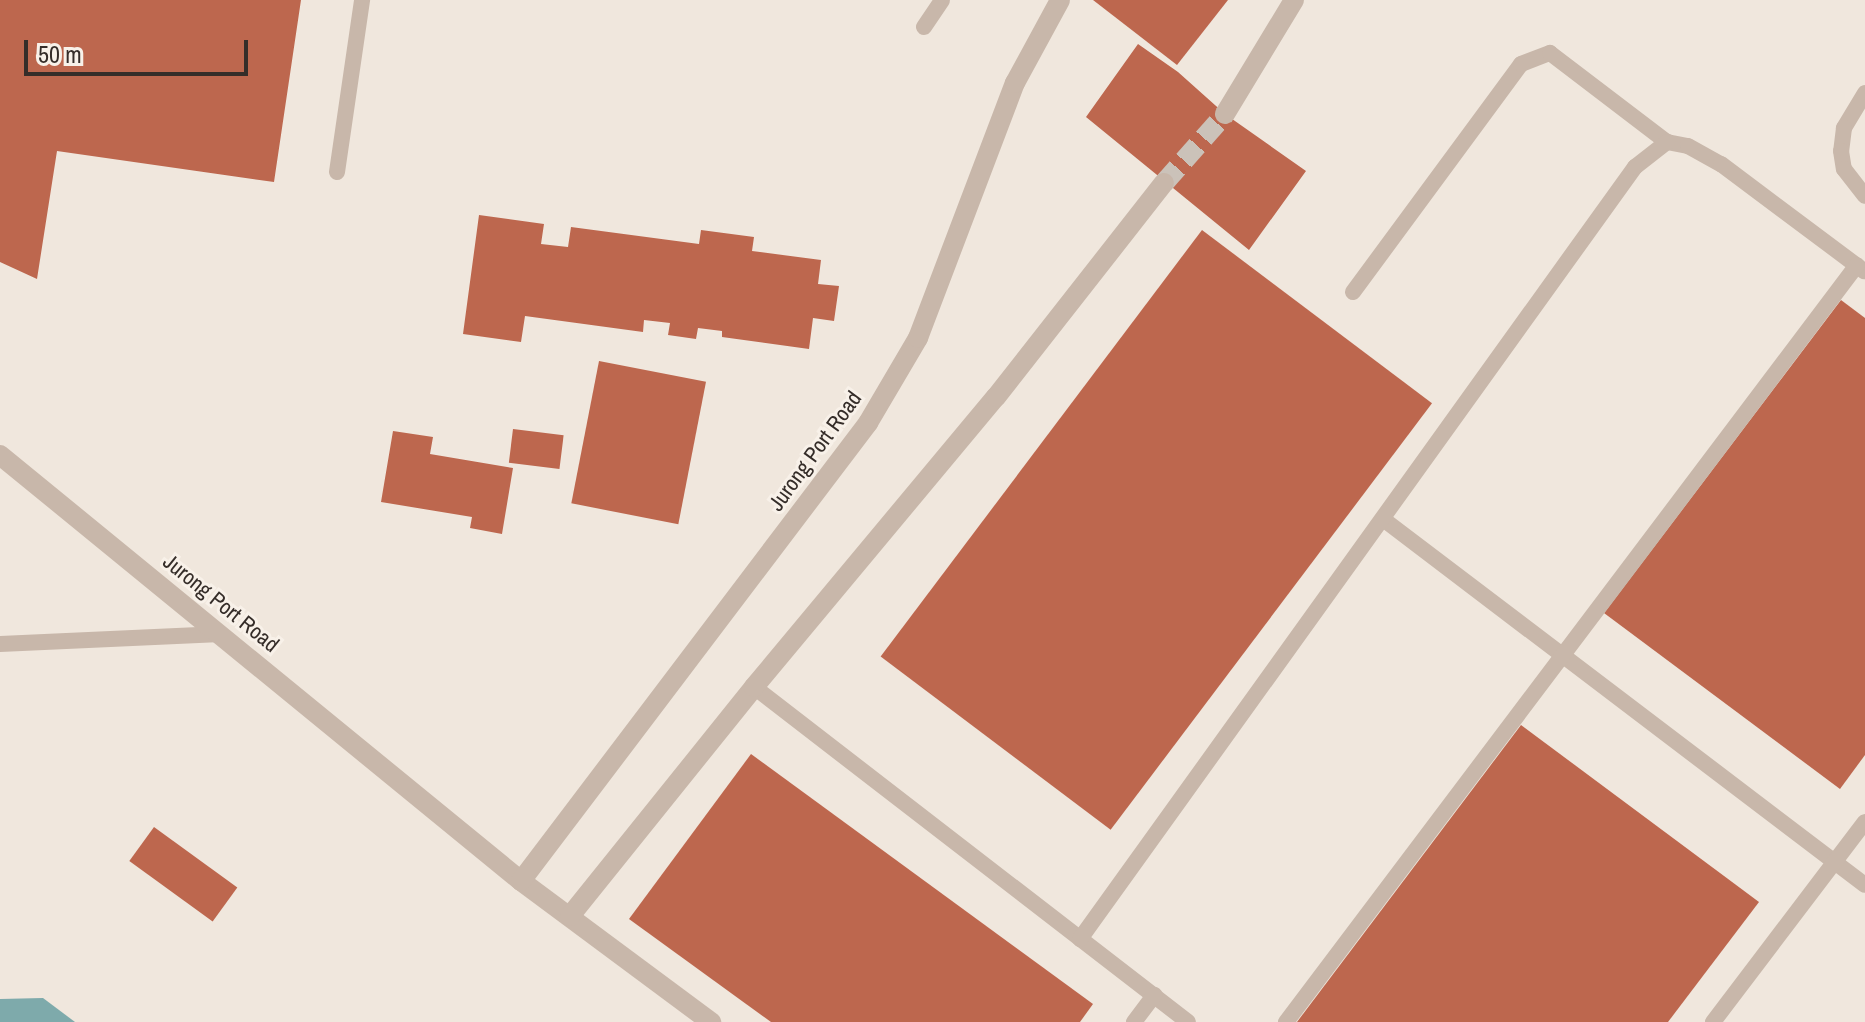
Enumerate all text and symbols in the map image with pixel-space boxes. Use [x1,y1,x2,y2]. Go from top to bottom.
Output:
scale bar [28,24,252,74]
text: 50 m [38,38,82,70]
street label: Jurong Port Road [763,386,867,516]
street label: Jurong Port Road [158,548,284,658]

